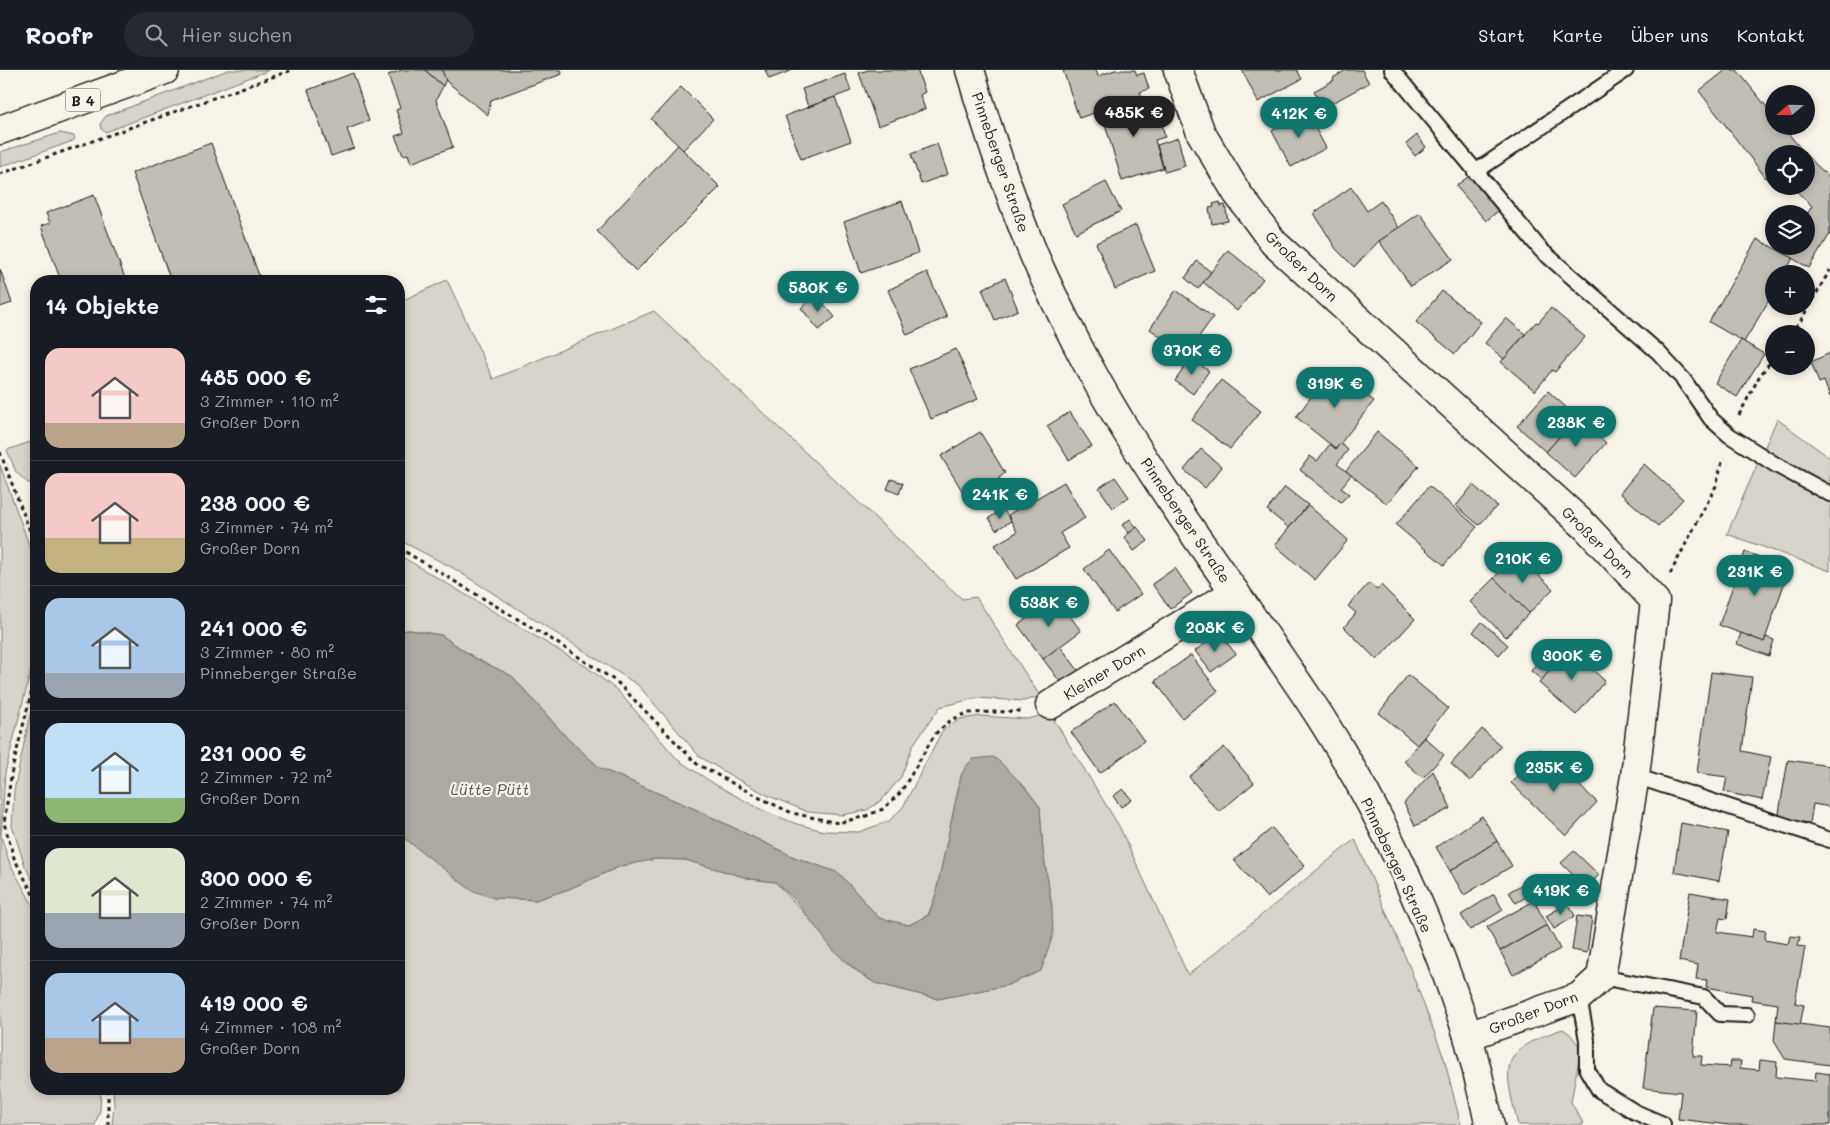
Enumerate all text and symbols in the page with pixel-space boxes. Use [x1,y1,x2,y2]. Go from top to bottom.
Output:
search box [124,12,474,57]
text: Roofr [25,19,94,50]
icon: search [142,21,170,49]
text: Hier suchen [182,22,292,47]
text: Start [1478,23,1525,47]
text: Karte [1553,23,1603,47]
text: Über uns [1631,23,1709,47]
text: Kontakt [1737,23,1805,47]
north arrow [1765,85,1815,135]
map controls [1765,85,1815,375]
road number: B 4 [66,88,100,112]
street label: Pinneberger Straße [968,89,1034,235]
pin: 485K € [1093,96,1175,138]
pin: 412K € [1258,97,1340,139]
text: 485K € [1105,101,1163,122]
text: 412K € [1271,102,1327,123]
button: locate [1765,145,1815,195]
button: layers [1765,205,1815,255]
street label: Großer Dorn [1261,226,1343,306]
button: + [1765,265,1815,315]
pin: 580K € [777,270,859,313]
text: 580K € [789,276,847,297]
icon: filters [362,291,390,319]
text: 14 Objekte [45,292,159,319]
button: − [1765,325,1815,375]
pin: 370K € [1151,334,1233,376]
text: 370K € [1163,339,1221,360]
text: 485 000 € [200,363,311,390]
pin: 319K € [1294,366,1376,409]
icon: home [85,368,145,428]
text: 319K € [1307,372,1363,393]
text: 3 Zimmer · 110 m² [200,390,339,411]
pin: 238K € [1535,406,1617,448]
text: Großer Dorn [200,411,300,432]
text: 238K € [1547,411,1605,432]
street label: Pinneberger Straße [1137,453,1235,587]
pin: 241K € [959,478,1041,520]
text: 241K € [972,483,1028,504]
text: 238 000 € [200,489,310,516]
icon: home [85,493,145,553]
street label: Großer Dorn [1558,502,1638,582]
text: 3 Zimmer · 74 m² [200,516,333,537]
text: Großer Dorn [200,537,300,558]
pin: 210K € [1482,542,1564,584]
text: 210K € [1495,547,1551,568]
pin: 231K € [1714,554,1796,597]
text: 231K € [1728,560,1782,581]
pin: 538K € [1008,586,1090,628]
text: 538K € [1020,591,1078,612]
pin: 208K € [1174,610,1256,653]
text: 241 000 € [200,614,307,641]
text: 208K € [1186,616,1244,637]
icon: home [85,618,145,678]
pin: 300K € [1531,638,1613,681]
street label: Kleiner Dorn [1060,640,1148,704]
text: 3 Zimmer · 80 m² [200,641,334,662]
text: 300K € [1542,644,1602,665]
text: Pinneberger Straße [200,662,357,683]
text: 231 000 € [200,739,306,766]
icon: home [85,743,145,803]
pin: 235K € [1513,750,1595,793]
text: 235K € [1525,756,1583,777]
text: 2 Zimmer · 72 m² [200,766,332,787]
water label: Lütte Pütt [451,778,529,799]
text: Großer Dorn [200,787,300,808]
street label: Pinneberger Straße [1357,794,1437,936]
text: 300 000 € [200,864,312,891]
icon: home [85,868,145,928]
pin: 419K € [1520,874,1602,916]
text: 419K € [1533,879,1589,900]
text: 2 Zimmer · 74 m² [200,891,333,912]
text: Großer Dorn [200,912,300,933]
street label: Großer Dorn [1486,986,1580,1038]
text: 419 000 € [200,989,308,1016]
icon: home [85,993,145,1053]
text: 4 Zimmer · 108 m² [200,1016,341,1037]
text: Großer Dorn [200,1037,300,1058]

